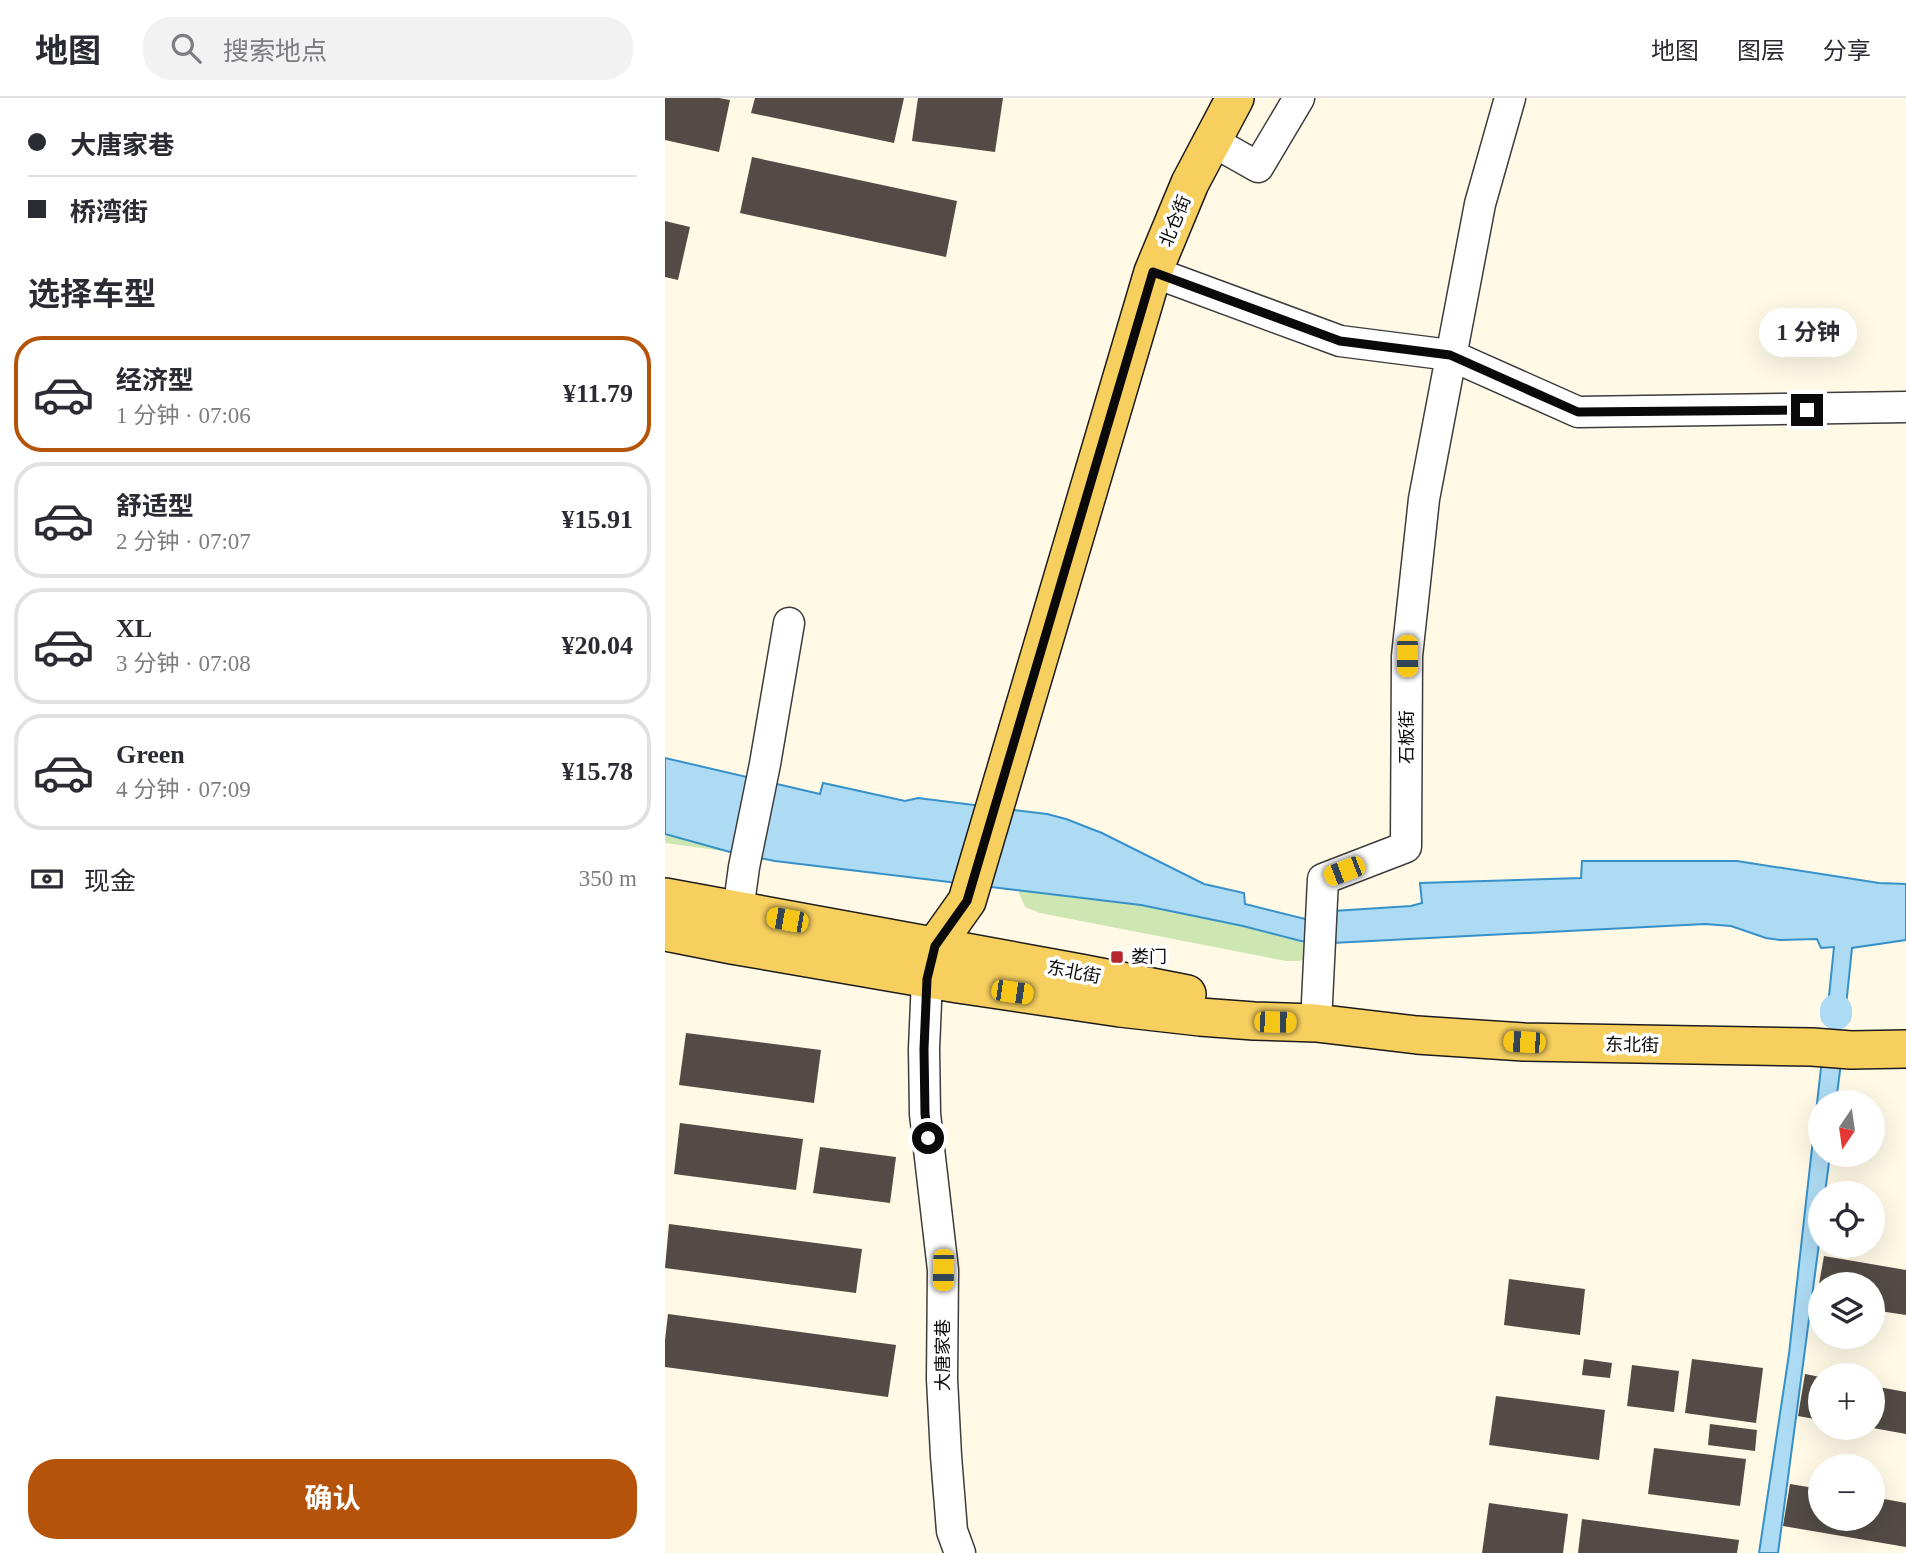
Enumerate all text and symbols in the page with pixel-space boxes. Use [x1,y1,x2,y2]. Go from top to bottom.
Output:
search box [143,17,633,80]
icon: search [167,29,205,67]
text: 地图 [35,33,101,69]
text: 搜索地点 [223,37,327,66]
text: 地图 [1651,38,1699,64]
text: 图层 [1737,38,1785,64]
text: 分享 [1823,38,1871,64]
text: 大唐家巷 [70,131,174,160]
street label: 北仓街 [1156,192,1194,250]
text: 桥湾街 [70,198,148,227]
text: 选择车型 [28,276,156,312]
callout: 1 分钟 [1758,308,1856,358]
text: 1 分钟 [1776,320,1840,345]
icon: car [32,363,95,426]
text: 经济型 [116,366,194,395]
text: ¥11.79 [563,379,633,408]
route end [1791,394,1823,426]
text: 1 分钟 · 07:06 [116,403,251,428]
icon: car [32,489,95,552]
text: 舒适型 [116,492,194,521]
text: ¥15.91 [562,505,633,534]
text: 2 分钟 · 07:07 [116,529,251,554]
text: XL [116,614,152,643]
icon: car [32,615,95,678]
text: ¥20.04 [562,631,633,660]
car [1397,635,1418,677]
text: 3 分钟 · 07:08 [116,651,251,676]
street label: 石板街 [1397,710,1417,764]
text: Green [116,740,185,769]
icon: car [32,741,95,804]
text: ¥15.78 [562,757,633,786]
text: 4 分钟 · 07:09 [116,777,251,802]
car [1321,854,1368,888]
icon: cash [28,860,66,898]
text: 350 m [579,866,637,891]
text: 现金 [84,867,136,896]
car [765,906,810,934]
place label: 娄门 [1131,947,1167,967]
marker: 娄门 [1109,949,1125,965]
street label: 东北街 [1046,957,1102,987]
car [990,979,1035,1005]
car [1254,1011,1297,1033]
car [1503,1030,1546,1054]
street label: 东北街 [1605,1035,1659,1055]
north arrow [1808,1090,1885,1167]
map controls [1808,1090,1885,1531]
route start [912,1122,944,1154]
button: locate [1808,1181,1885,1258]
car [933,1249,954,1291]
button: layers [1808,1272,1885,1349]
street label: 大唐家巷 [933,1319,953,1391]
button: + [1808,1363,1885,1440]
button: − [1808,1454,1885,1531]
button: 确认 [28,1459,637,1539]

